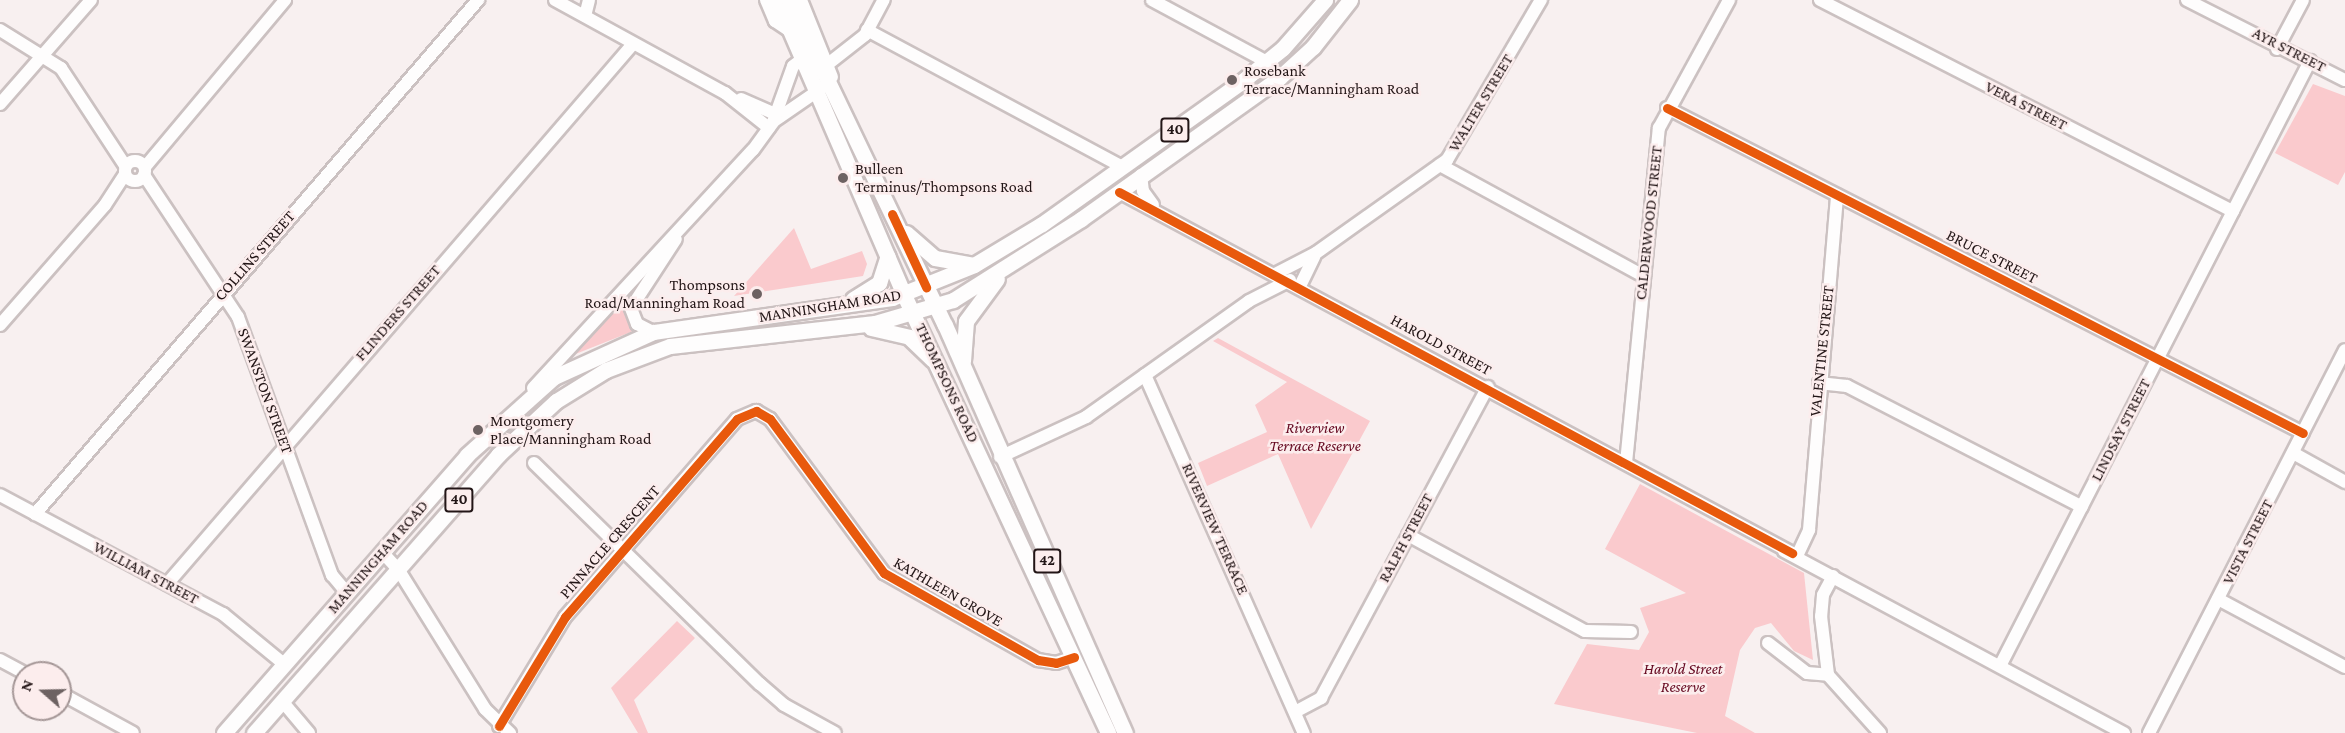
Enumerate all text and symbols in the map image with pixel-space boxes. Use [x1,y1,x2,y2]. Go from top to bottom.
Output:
street label: AYR STREET [2249,23,2329,77]
street label: WALTER STREET [1444,51,1518,155]
place label: Rosebank Terrace/Manningham Road [1244,61,1419,99]
marker: Rosebank Terrace/Manningham Road [1225,73,1239,87]
street label: VERA STREET [1982,77,2070,135]
road number: 40 [1160,118,1190,142]
street label: CALDERWOOD STREET [1631,145,1667,301]
place label: Bulleen Terminus/Thompsons Road [855,159,1033,197]
marker: Bulleen Terminus/Thompsons Road [836,171,850,185]
street label: COLLINS STREET [211,207,299,305]
street label: BRUCE STREET [1943,226,2041,288]
street label: FLINDERS STREET [351,261,445,365]
place label: Thompsons Road/Manningham Road [584,275,745,313]
street label: MANNINGHAM ROAD [757,285,903,327]
street label: VALENTINE STREET [1806,285,1838,417]
marker: Thompsons Road/Manningham Road [750,287,764,301]
street label: HAROLD STREET [1387,310,1495,380]
street label: THOMPSONS ROAD [911,320,983,446]
street label: SWANSTON STREET [233,326,297,456]
street label: LINDSAY STREET [2087,376,2155,484]
place label: Montgomery Place/Manningham Road [490,411,651,449]
park label: Riverview Terrace Reserve [1269,418,1361,456]
marker: Montgomery Place/Manningham Road [471,423,485,437]
street label: RIVERVIEW TERRACE [1177,460,1253,598]
street label: PINNACLE CRESCENT [556,481,664,603]
road number: 40 [444,488,474,512]
street label: RALPH STREET [1375,490,1437,586]
street label: MANNINGHAM ROAD [324,496,432,618]
street label: VISTA STREET [2218,496,2278,588]
street label: WILLIAM STREET [90,537,202,609]
road number: 42 [1032,549,1062,573]
street label: KATHLEEN GROVE [890,553,1006,631]
park label: Harold Street Reserve [1644,659,1722,697]
north arrow [12,661,72,721]
text: N [17,677,36,693]

